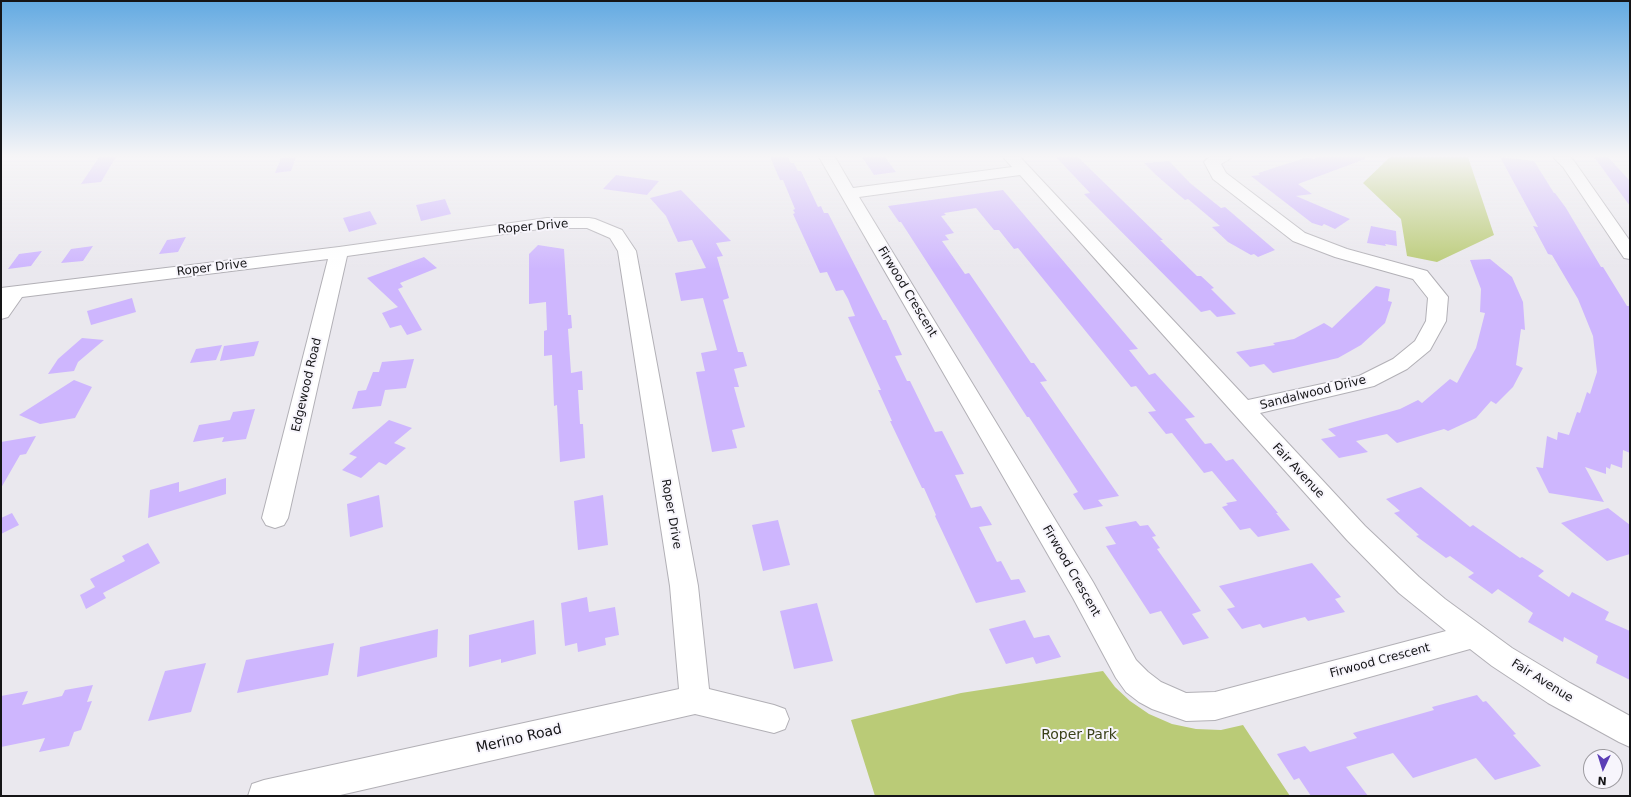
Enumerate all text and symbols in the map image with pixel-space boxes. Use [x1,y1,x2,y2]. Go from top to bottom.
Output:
street label: Roper Drive [497,217,569,237]
street label: Firwood Crescent [874,244,940,340]
street label: Roper Drive [176,257,248,279]
street label: Edgewood Road [289,336,325,434]
street label: Sandalwood Drive [1258,373,1368,413]
street label: Fair Avenue [1269,441,1327,501]
street label: Roper Drive [658,478,684,550]
street label: Firwood Crescent [1039,523,1103,619]
street label: Firwood Crescent [1328,641,1432,681]
street label: Fair Avenue [1509,656,1575,706]
street label: Merino Road [475,721,563,757]
park label: Roper Park [1041,727,1117,743]
north arrow [1583,749,1623,789]
text: N [1597,774,1607,787]

